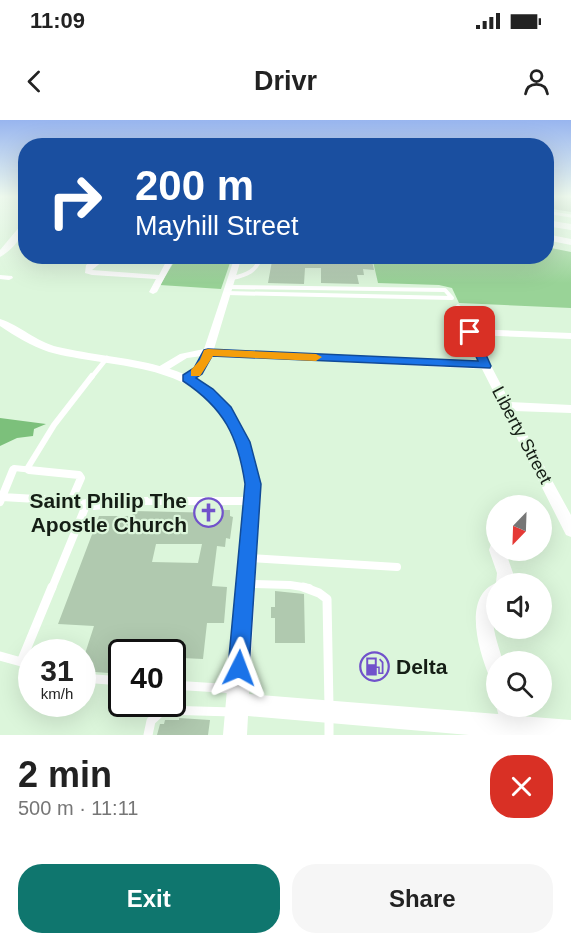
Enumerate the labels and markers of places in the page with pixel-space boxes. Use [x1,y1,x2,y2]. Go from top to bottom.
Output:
pin [444,306,495,357]
place label: Saint Philip The Apostle Church [29,489,187,536]
church icon: Saint Philip The Apostle Church [192,497,224,529]
fuel station icon: Delta [359,651,391,683]
place label: Delta [396,655,448,678]

